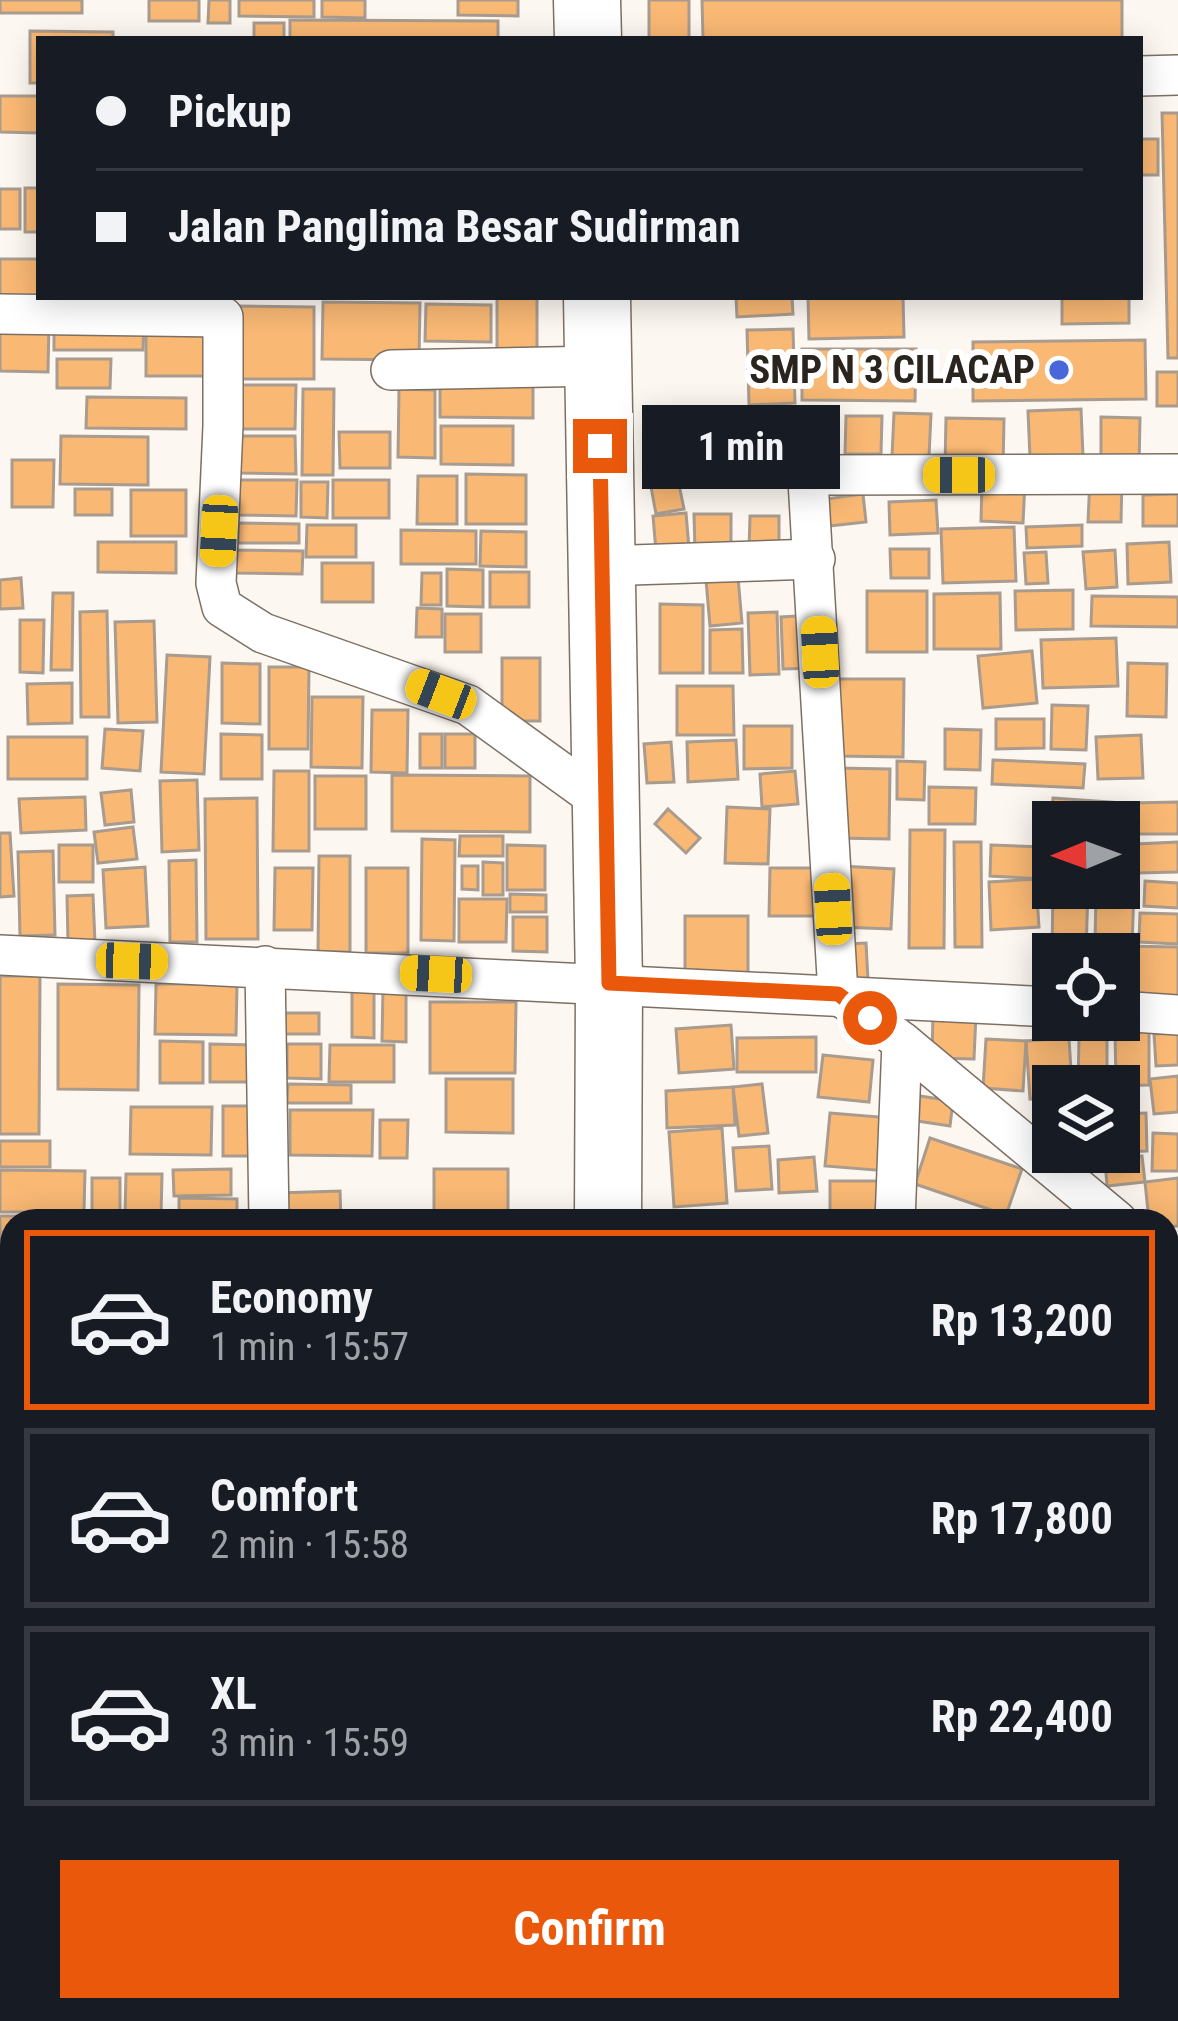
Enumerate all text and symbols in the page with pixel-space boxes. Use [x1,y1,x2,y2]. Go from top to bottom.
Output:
text: Pickup [168,85,292,138]
text: Jalan Panglima Besar Sudirman [168,200,741,253]
place label: SMP N 3 CILACAP [749,347,1035,393]
marker: SMP N 3 CILACAP [1046,357,1072,383]
callout: 1 min [642,404,840,488]
route end [573,419,627,473]
text: 1 min [698,424,784,470]
car [923,457,995,493]
car [199,494,239,568]
car [800,615,840,689]
car [401,664,481,724]
north arrow [1032,801,1140,909]
map controls [1032,801,1140,1173]
car [813,872,853,946]
button: locate [1032,933,1140,1041]
car [95,942,169,980]
car [399,954,473,994]
route start [843,991,897,1045]
button: layers [1032,1065,1140,1173]
icon: car [66,1266,174,1374]
text: Economy [210,1271,373,1324]
text: Rp 13,200 [931,1294,1113,1347]
text: 1 min · 15:57 [210,1324,409,1370]
icon: car [66,1464,174,1572]
text: Comfort [210,1469,358,1522]
text: Rp 17,800 [931,1492,1113,1545]
text: 2 min · 15:58 [210,1522,409,1568]
icon: car [66,1662,174,1770]
text: XL [210,1667,257,1720]
text: Rp 22,400 [931,1690,1113,1743]
text: 3 min · 15:59 [210,1720,409,1766]
button: Confirm [60,1860,1119,1998]

